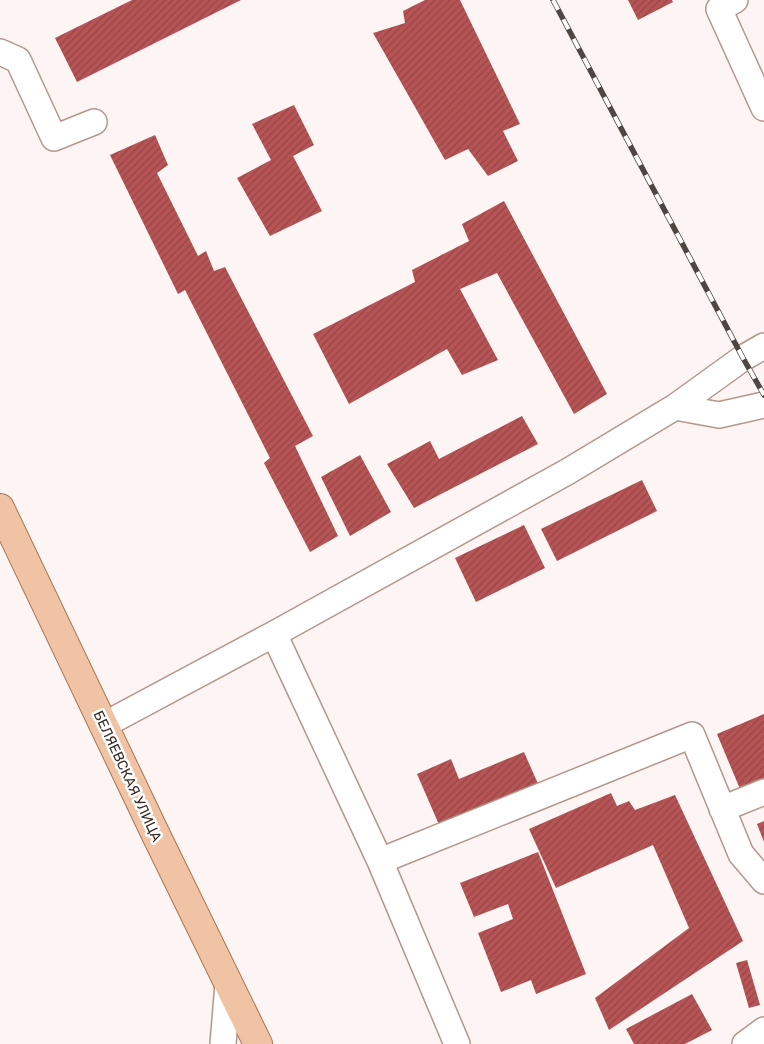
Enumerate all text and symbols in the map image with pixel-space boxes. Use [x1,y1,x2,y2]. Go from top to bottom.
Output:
street label: БЕЛЯЕВСКАЯ УЛИЦА [90,708,166,845]

